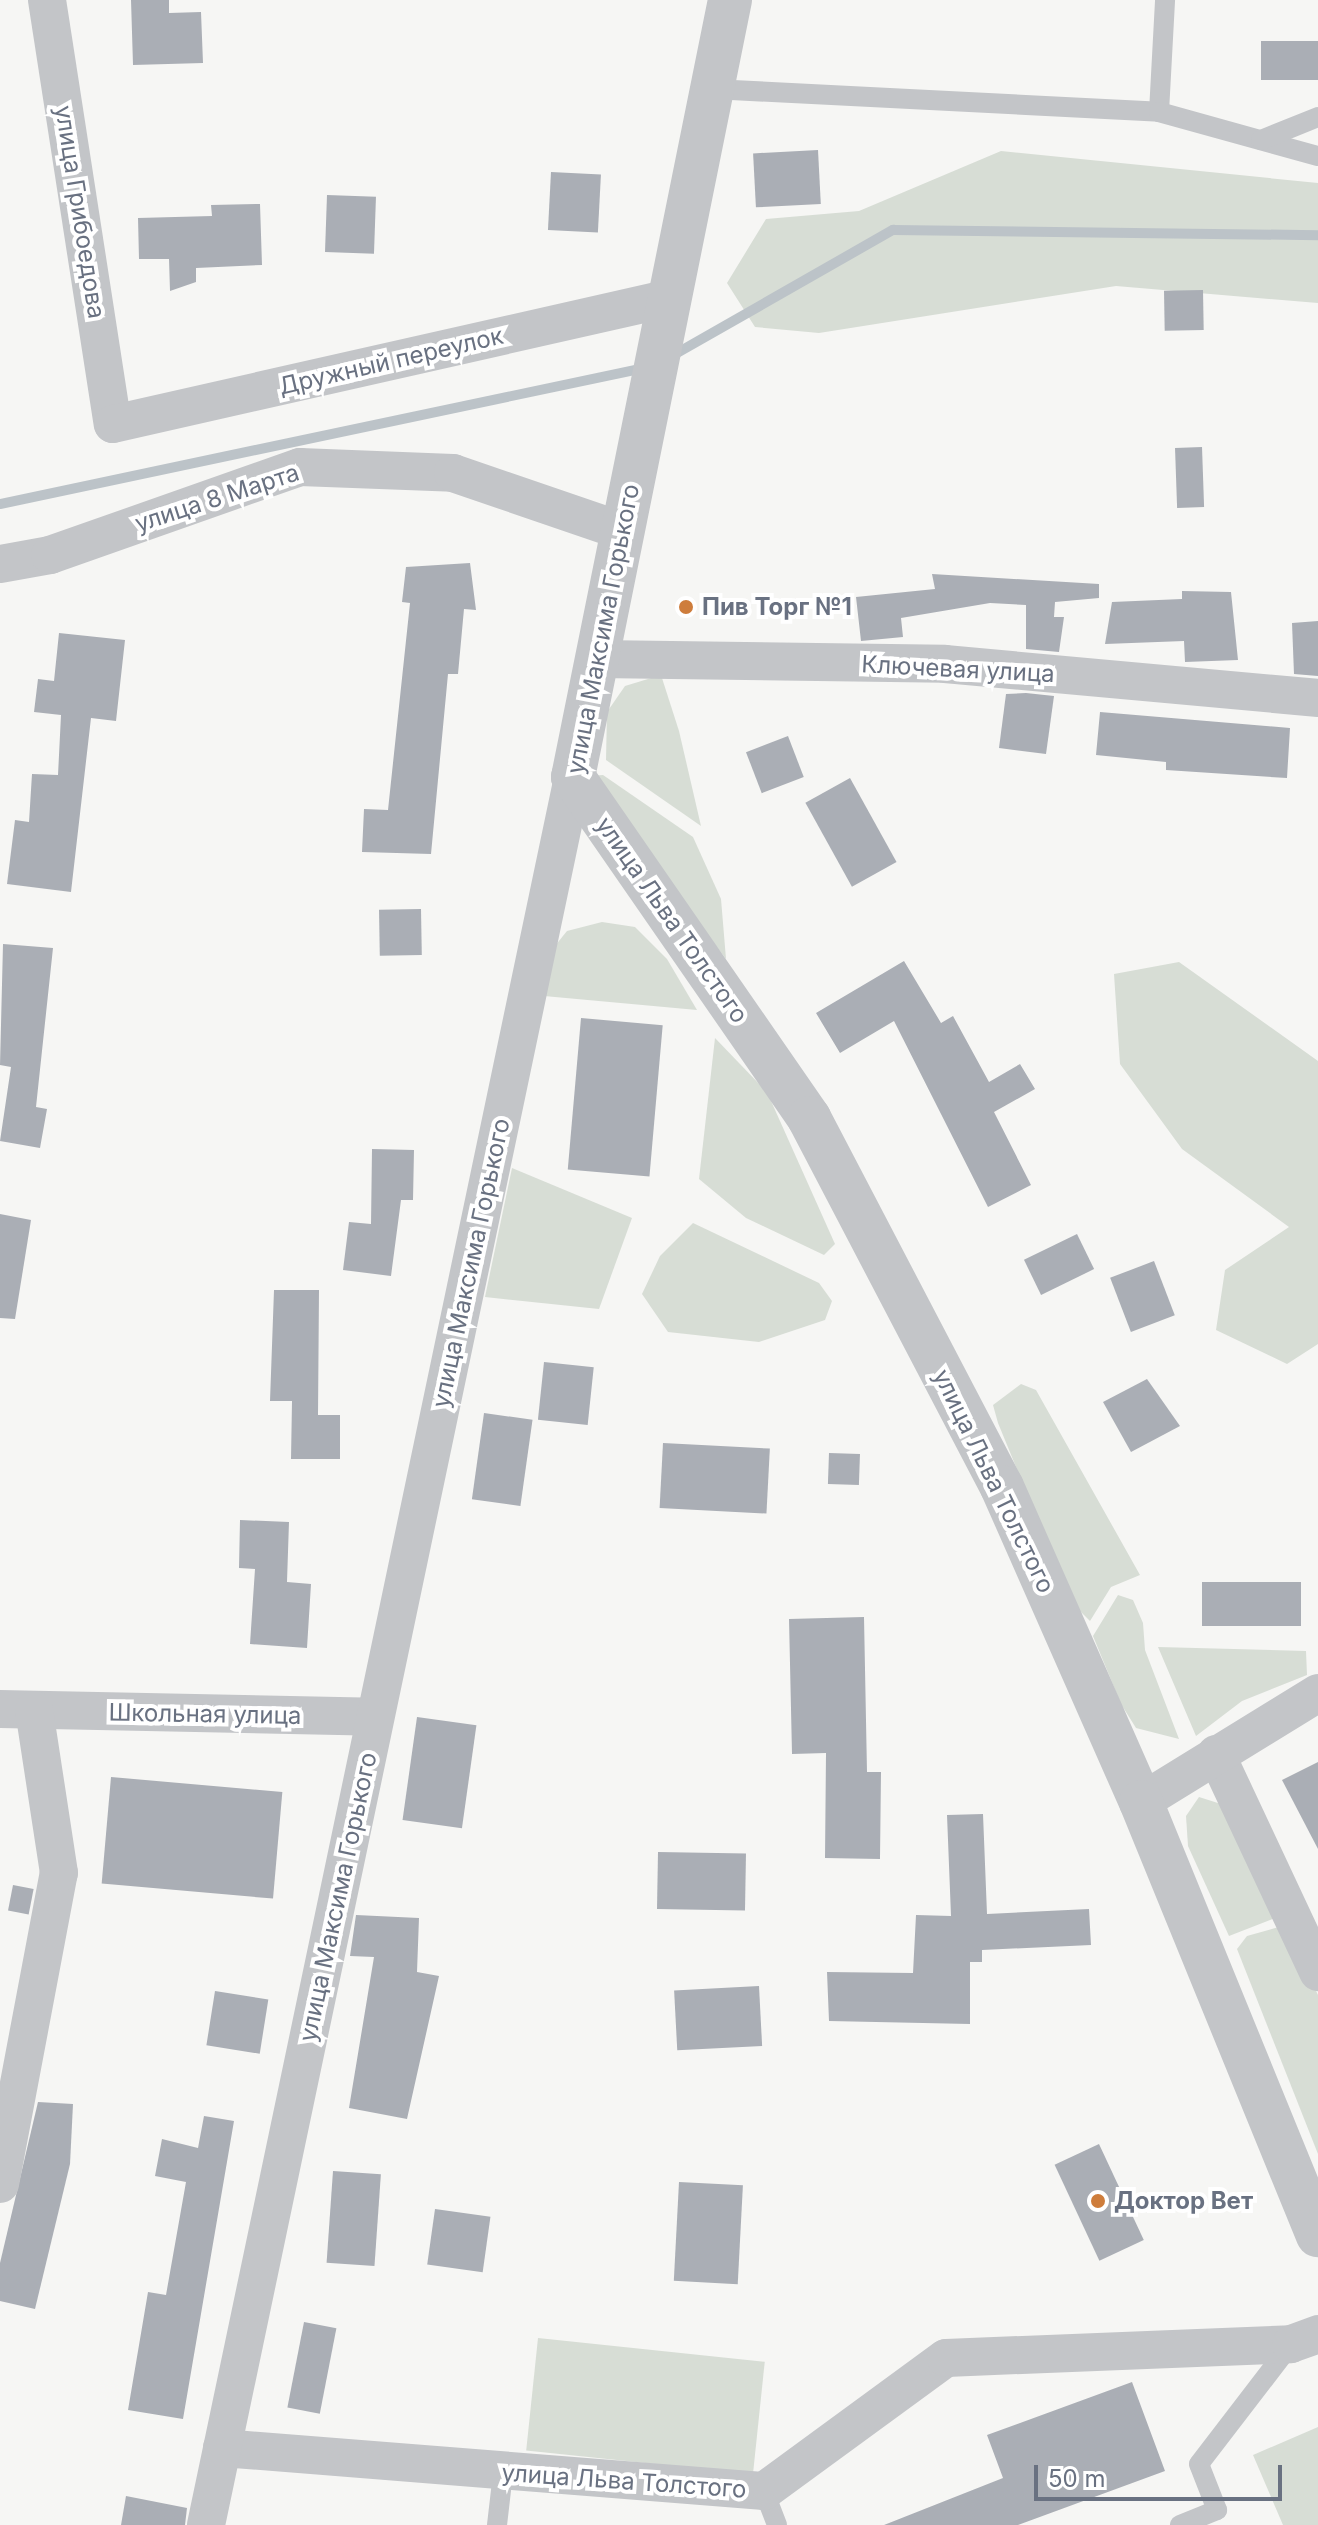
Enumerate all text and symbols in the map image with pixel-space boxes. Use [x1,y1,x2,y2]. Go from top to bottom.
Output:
street label: улица Грибоедова [49,103,111,321]
street label: Дружный переулок [276,321,506,401]
street label: улица 8 Марта [131,458,303,538]
street label: улица Максима Горького [561,481,645,777]
place label: Пив Торг №1 [702,593,852,621]
marker: Пив Торг №1 [677,598,695,616]
street label: Ключевая улица [861,650,1055,688]
street label: улица Льва Толстого [590,811,754,1029]
street label: улица Максима Горького [426,1116,516,1410]
street label: улица Льва Толстого [927,1364,1061,1598]
street label: Школьная улица [108,1698,302,1730]
street label: улица Максима Горького [293,1750,383,2044]
place label: Доктор Вет [1114,2187,1253,2215]
marker: Доктор Вет [1089,2192,1107,2210]
scale bar [1038,2449,1286,2499]
street label: улица Льва Толстого [501,2458,747,2504]
text: 50 m [1048,2464,1106,2493]

